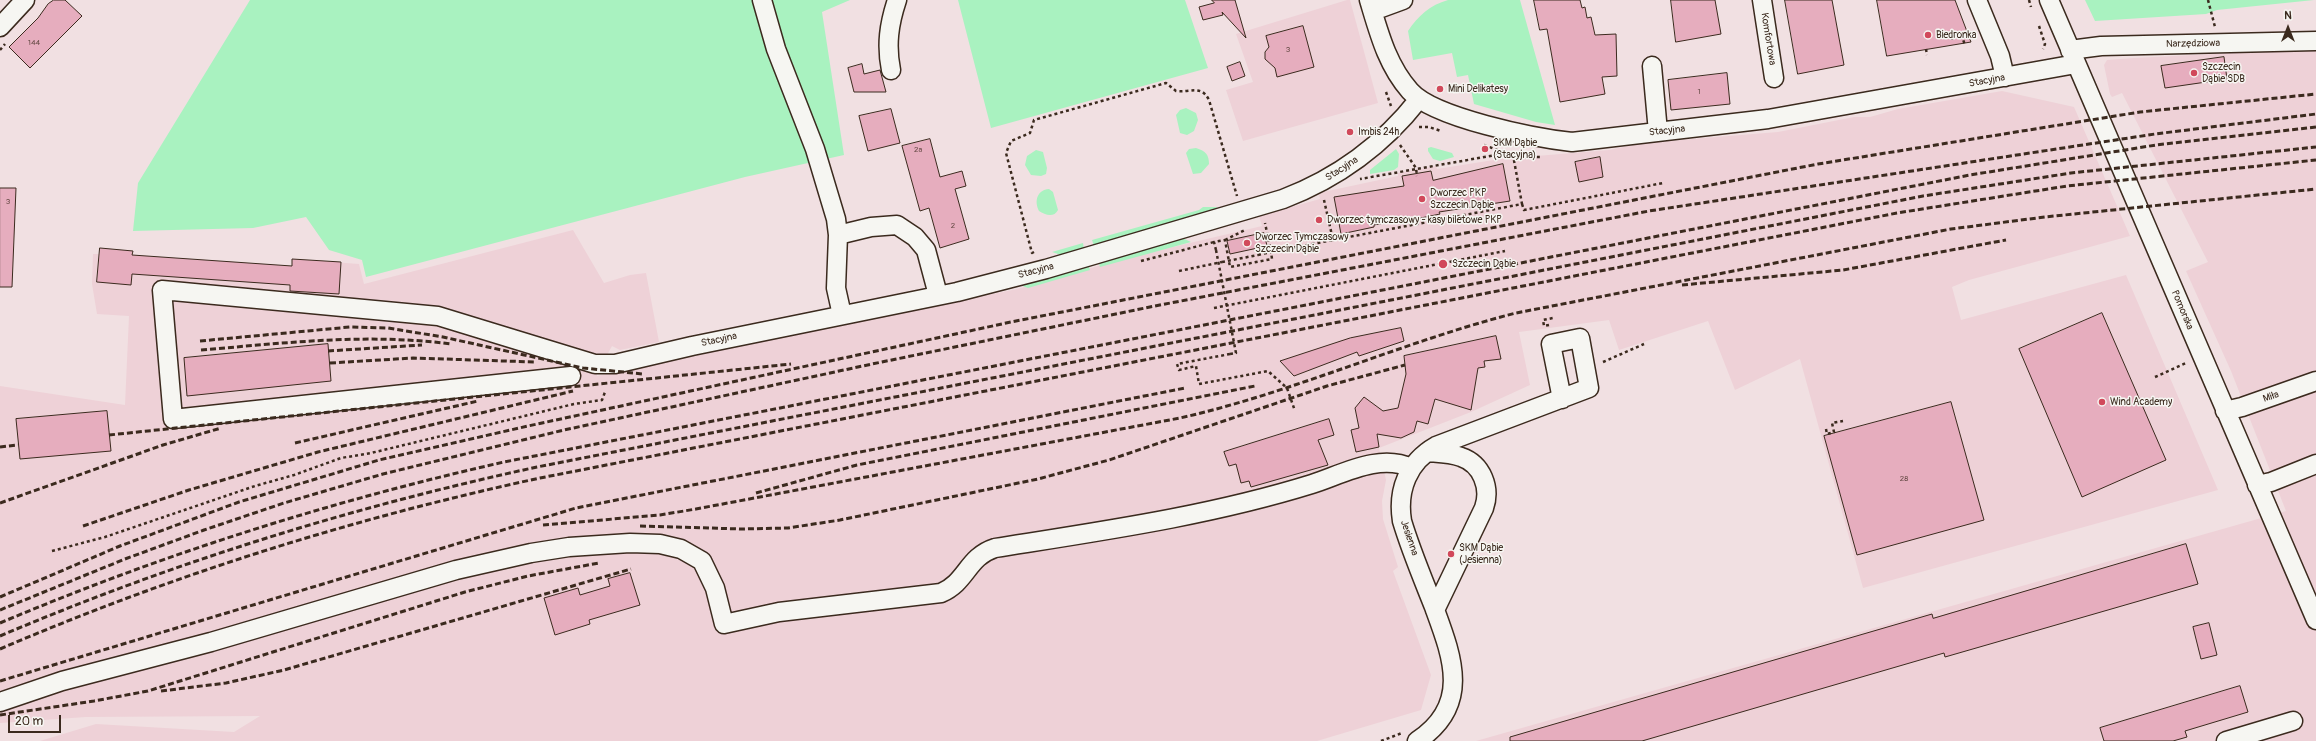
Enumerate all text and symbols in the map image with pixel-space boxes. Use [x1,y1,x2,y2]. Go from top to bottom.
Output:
north arrow [2268,8,2308,48]
text: N [2284,9,2292,22]
street label: Komfortowa [1758,12,1778,66]
place label: Biedronka [1936,29,1976,41]
marker: Biedronka [1923,30,1933,40]
house number: 144 [28,38,40,48]
street label: Narzędziowa [2166,38,2220,50]
house number: 3 [1286,45,1290,55]
place label: Szczecin Dąbie SDB [2202,61,2245,84]
marker: Szczecin Dąbie SDB [2189,68,2199,78]
street label: Stacyjna [1968,72,2006,90]
place label: Mini Delikatesy [1448,83,1508,95]
marker: Mini Delikatesy [1435,84,1445,94]
house number: 1 [1697,87,1701,97]
street label: Stacyjna [1648,123,1686,139]
place label: Imbis 24h [1358,126,1399,138]
marker: Imbis 24h [1345,127,1355,137]
place label: SKM Dąbie (Stacyjna) [1493,137,1537,160]
marker: SKM Dąbie (Stacyjna) [1480,144,1490,154]
house number: 2a [914,145,922,155]
street label: Stacyjna [1323,154,1361,184]
place label: Dworzec PKP Szczecin Dąbie [1430,187,1494,210]
marker: Dworzec PKP Szczecin Dąbie [1417,194,1427,204]
house number: 3 [6,197,10,207]
place label: Dworzec tymczasowy - kasy biletowe PKP [1327,214,1502,226]
marker: Dworzec tymczasowy - kasy biletowe PKP [1314,215,1324,225]
house number: 2 [951,221,955,231]
place label: Dworzec Tymczasowy Szczecin Dąbie [1255,231,1348,254]
marker: Dworzec Tymczasowy Szczecin Dąbie [1242,238,1252,248]
marker: Szczecin Dąbie [1437,258,1449,270]
place label: Szczecin Dąbie [1452,258,1516,270]
street label: Stacyjna [1017,260,1055,282]
street label: Pomorska [2168,288,2196,332]
street label: Stacyjna [700,330,738,350]
street label: Miła [2261,389,2281,405]
place label: Wind Academy [2110,396,2172,408]
marker: Wind Academy [2097,397,2107,407]
house number: 28 [1900,474,1908,484]
street label: Jesienna [1397,519,1421,557]
place label: SKM Dąbie (Jesienna) [1459,542,1503,566]
marker: SKM Dąbie (Jesienna) [1446,549,1456,559]
scale bar [10,707,63,733]
text: 20 m [15,714,43,729]

